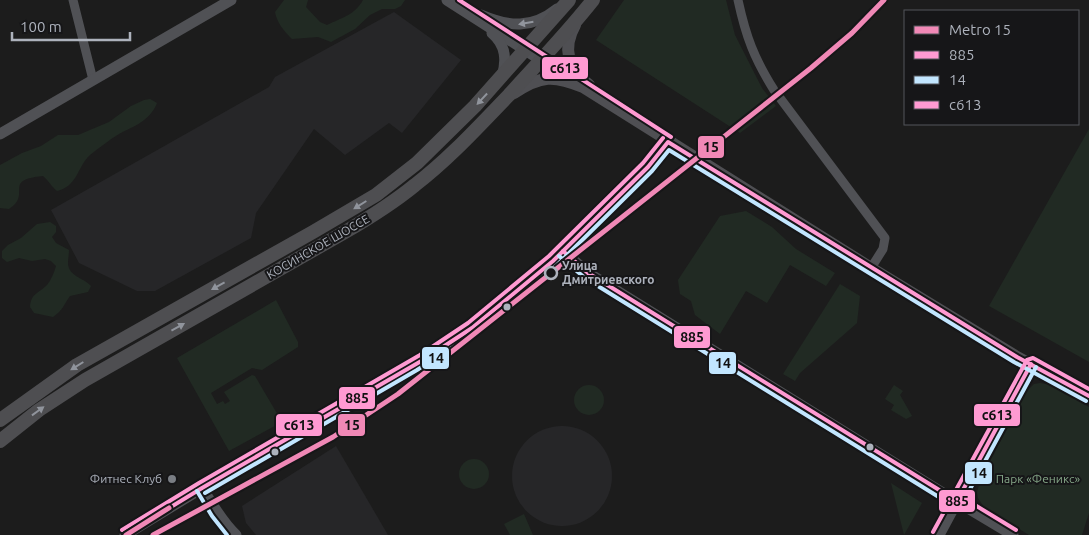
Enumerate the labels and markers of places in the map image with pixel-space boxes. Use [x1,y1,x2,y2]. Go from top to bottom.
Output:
place label: Улица Дмитриевского [562,259,655,286]
marker: Улица Дмитриевского [544,266,558,280]
unlabelled marker [502,302,512,312]
unlabelled marker [865,442,875,452]
unlabelled marker [270,447,280,457]
place label: Фитнес Клуб [90,472,162,485]
marker: Фитнес Клуб [166,473,178,485]

